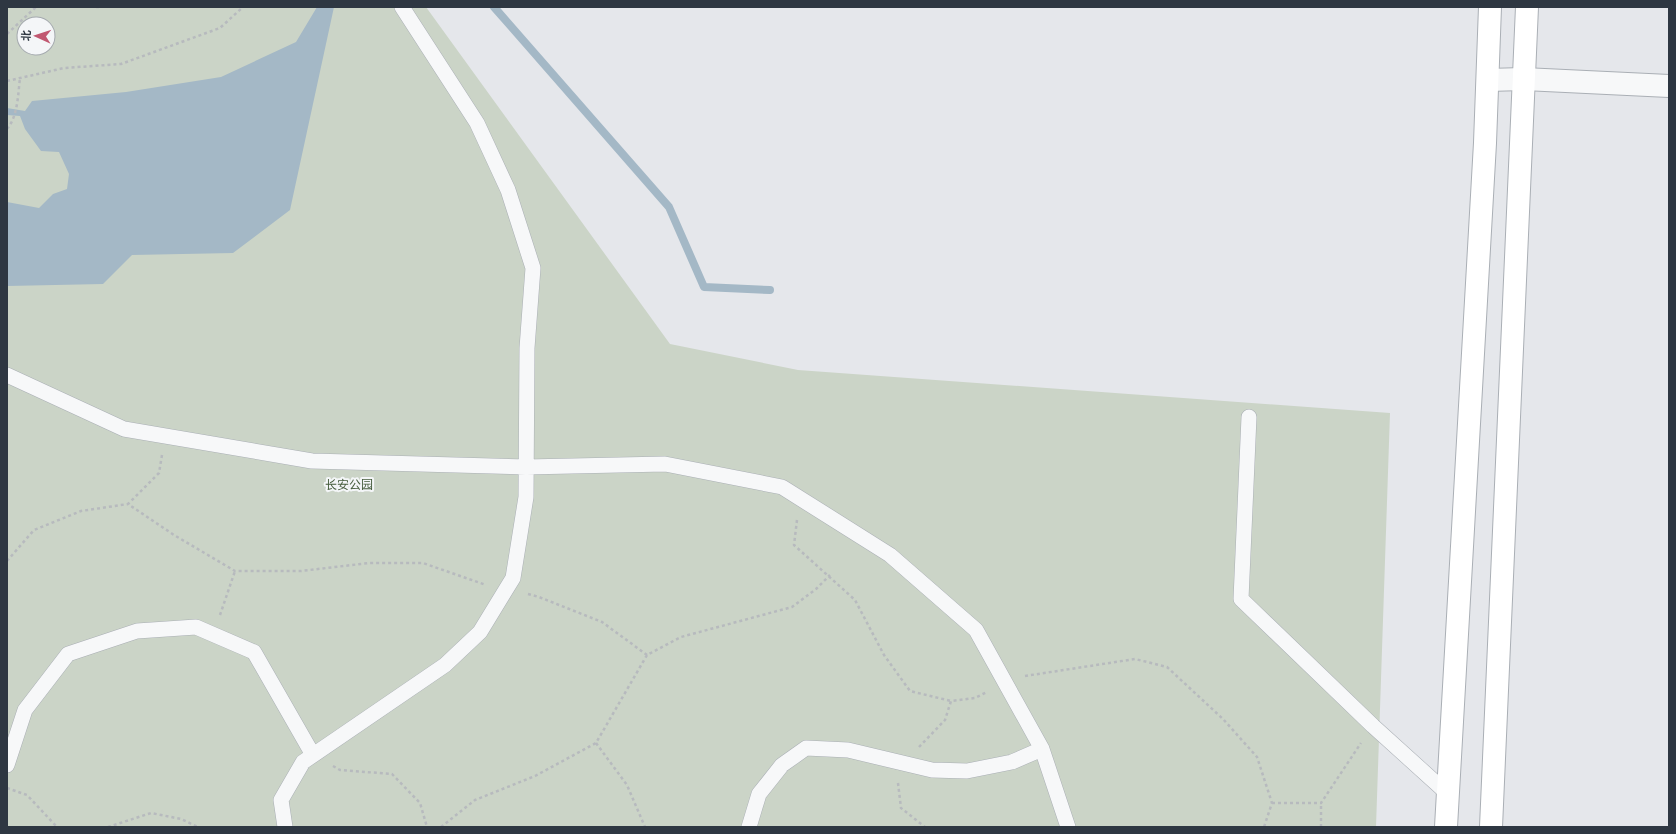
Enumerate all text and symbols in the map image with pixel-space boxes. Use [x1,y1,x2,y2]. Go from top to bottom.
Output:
north arrow [16,16,56,56]
text: 北 [19,30,32,41]
park label: 长安公园 [325,477,373,491]

